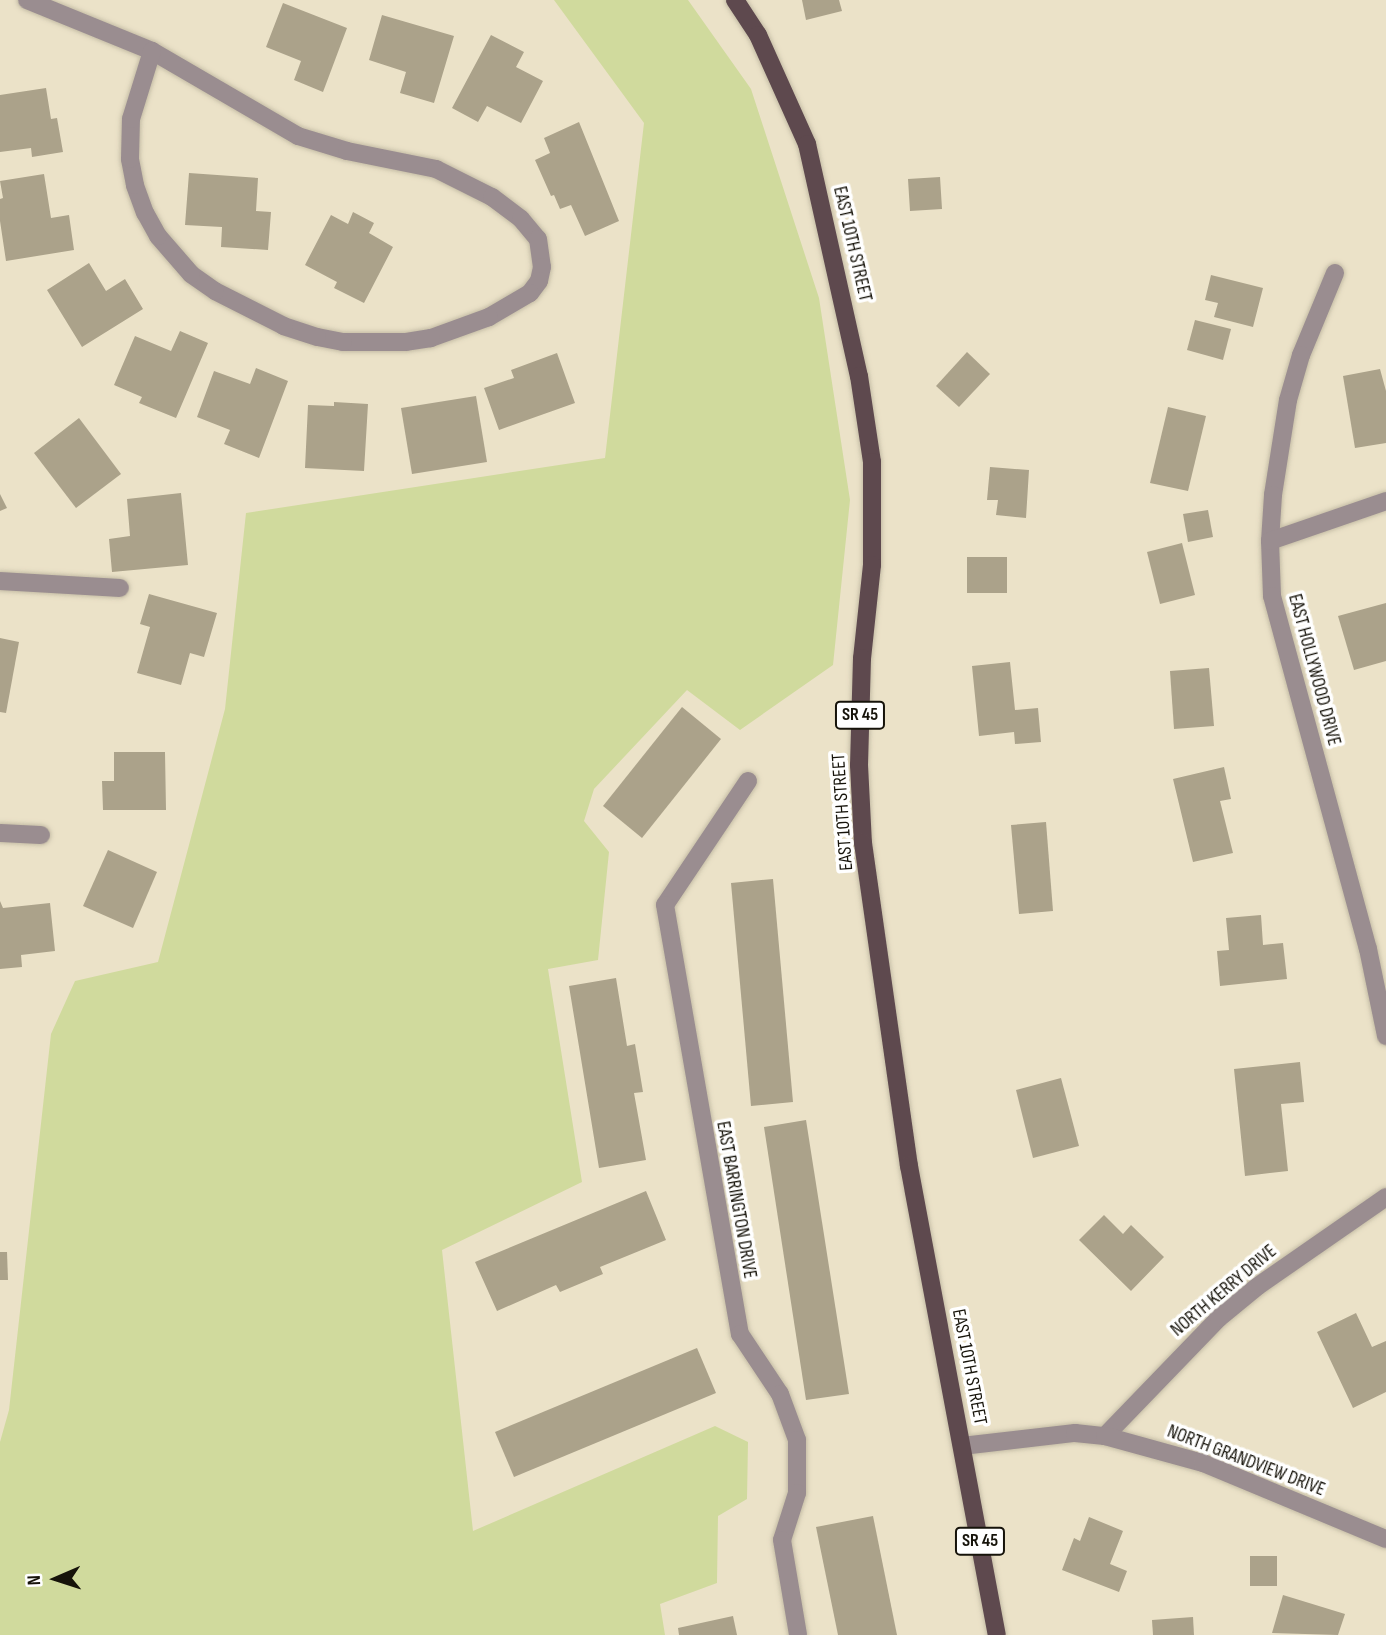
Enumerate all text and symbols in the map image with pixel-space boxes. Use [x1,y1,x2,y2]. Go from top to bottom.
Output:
street label: EAST 10TH STREET [828,184,876,304]
street label: EAST HOLLYWOOD DRIVE [1283,592,1345,748]
road number: SR 45 [834,700,886,730]
street label: EAST 10TH STREET [828,753,858,871]
street label: EAST BARRINGTON DRIVE [711,1120,761,1280]
street label: NORTH KERRY DRIVE [1167,1240,1281,1342]
street label: EAST 10TH STREET [947,1307,991,1427]
street label: NORTH GRANDVIEW DRIVE [1164,1420,1328,1502]
road number: SR 45 [954,1526,1006,1556]
north arrow [21,1544,91,1614]
text: N [23,1574,46,1586]

